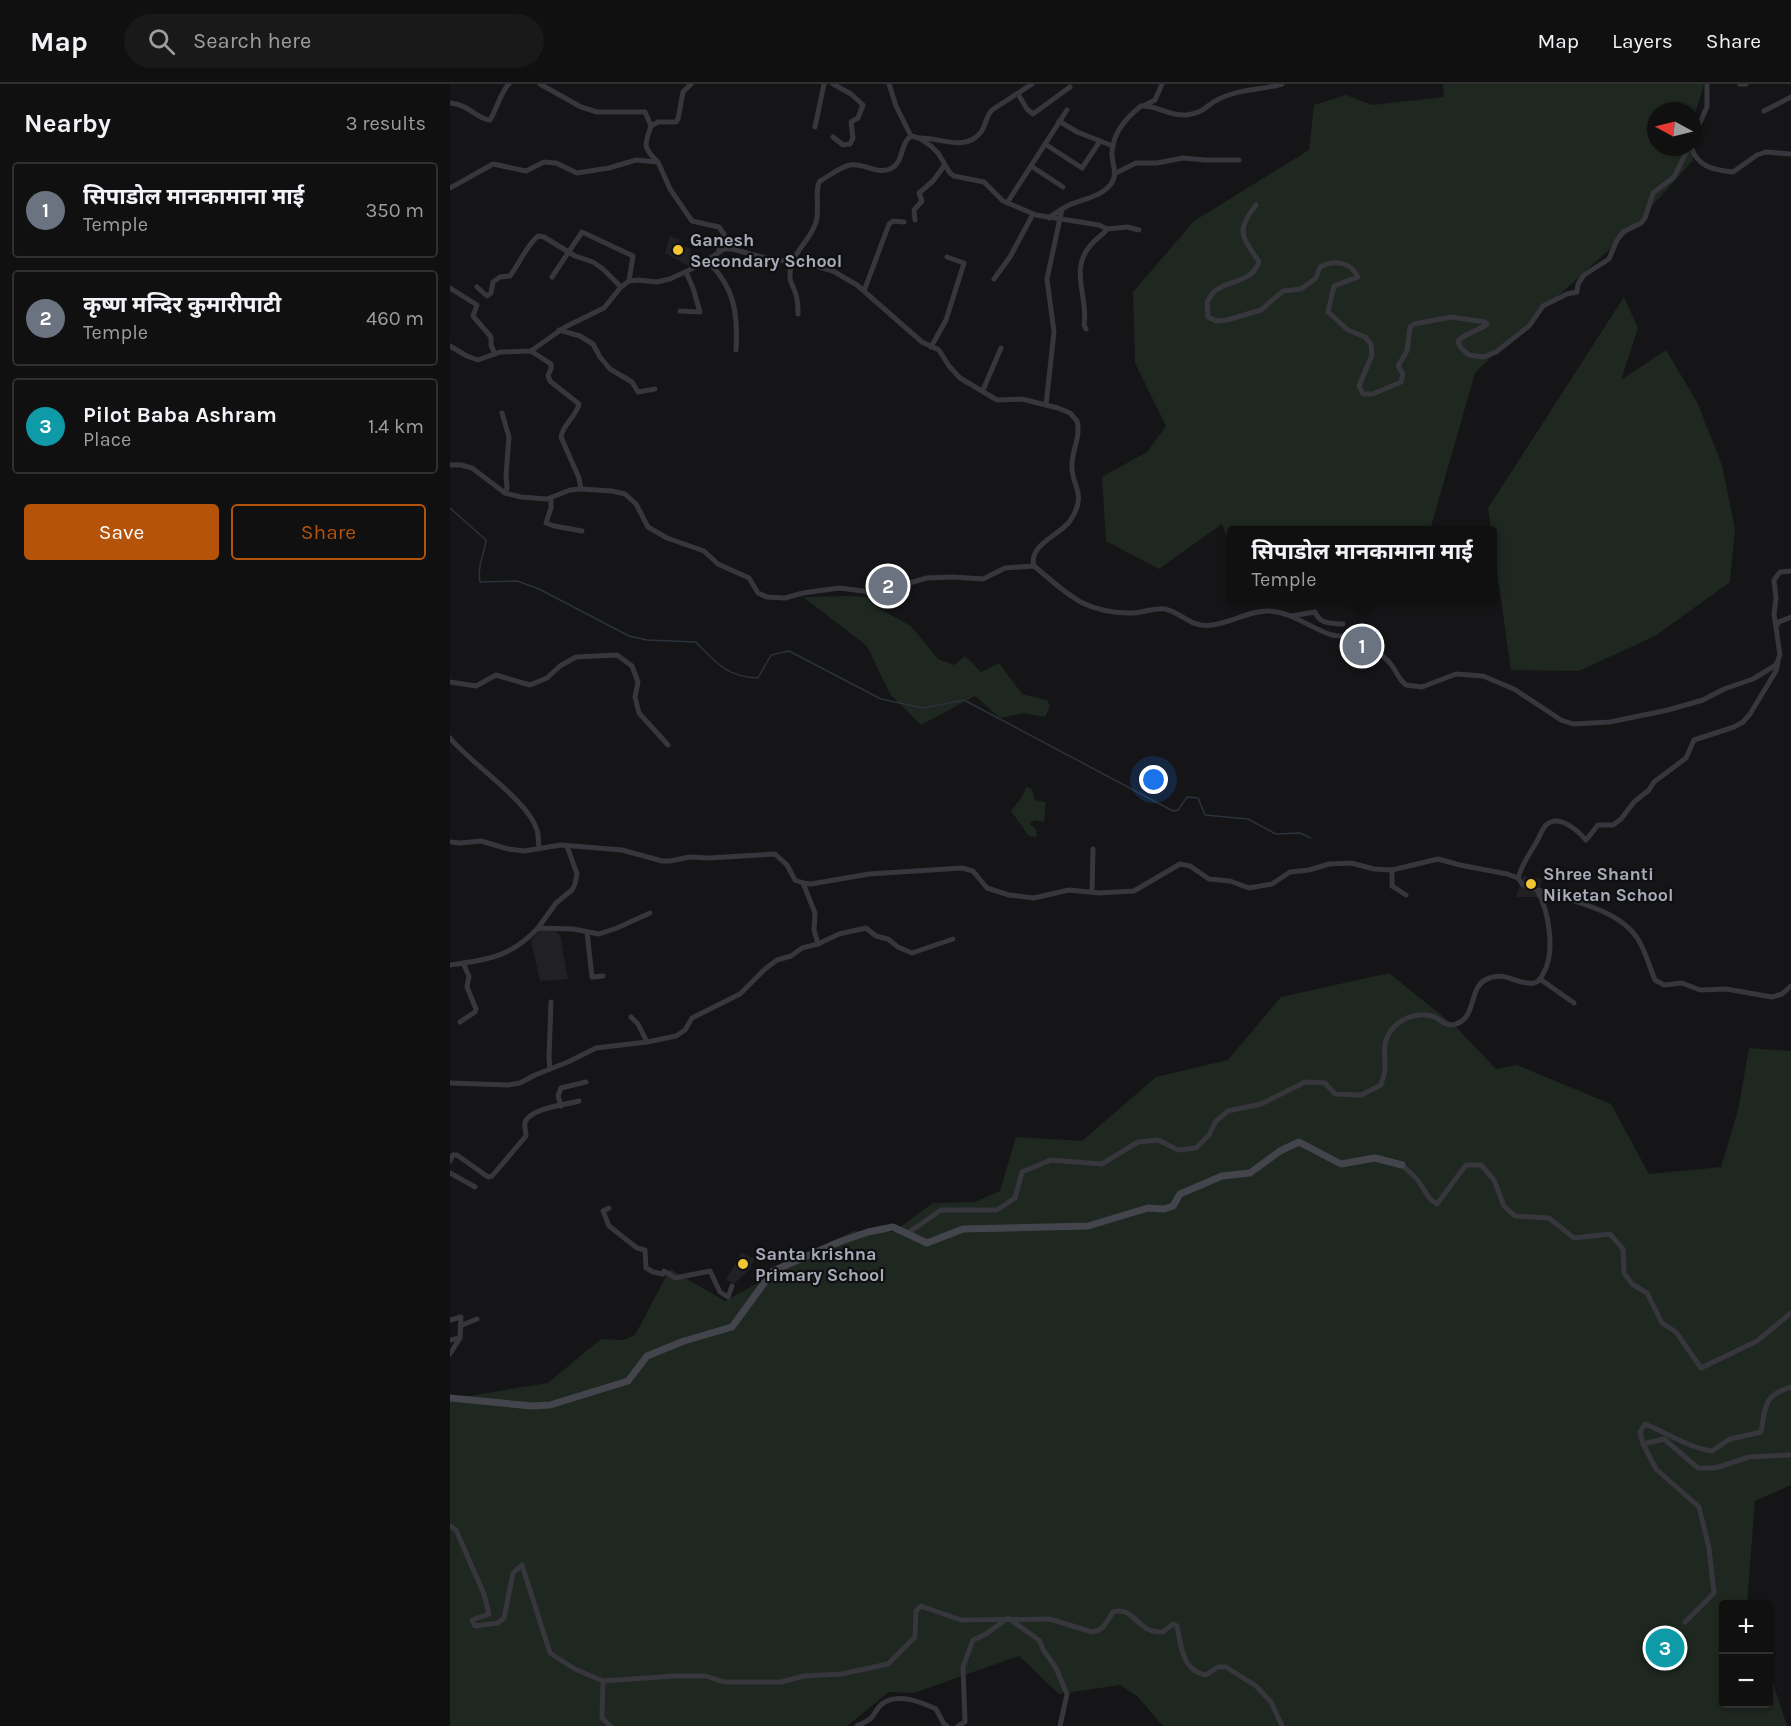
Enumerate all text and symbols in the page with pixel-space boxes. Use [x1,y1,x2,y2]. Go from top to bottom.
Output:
search box [124,14,544,68]
text: Map [30,25,88,58]
icon: search [145,25,178,58]
text: Search here [193,28,311,54]
text: Map [1537,29,1579,53]
text: Layers [1612,29,1673,53]
text: Share [1706,29,1761,53]
north arrow [1647,102,1701,156]
text: Nearby [24,108,111,139]
text: 3 results [346,112,426,135]
text: सिपाडोल मानकामाना माई [83,184,304,210]
text: 1 [42,199,49,222]
text: 350 m [366,199,424,222]
text: Temple [83,213,148,236]
place label: Ganesh Secondary School [690,229,842,272]
marker: Ganesh Secondary School [671,243,685,257]
text: कृष्ण मन्दिर कुमारीपाटी [83,292,281,318]
text: 2 [39,307,52,330]
text: 460 m [366,307,424,330]
text: Temple [83,321,148,344]
text: Pilot Baba Ashram [83,402,277,428]
text: 3 [39,415,52,438]
text: 1.4 km [368,415,424,438]
text: Place [83,428,131,451]
button: Save [24,504,219,560]
button: Share [231,504,426,560]
popup [1227,526,1497,604]
text: सिपाडोल मानकामाना माई [1251,539,1473,565]
pin: 2 [868,564,908,608]
text: Temple [1251,568,1316,591]
pin: 1 [1342,624,1382,668]
your location [1139,765,1168,794]
place label: Shree Shanti Niketan School [1543,863,1673,906]
marker: Shree Shanti Niketan School [1524,877,1538,891]
place label: Santa krishna Primary School [755,1243,885,1286]
marker: Santa krishna Primary School [736,1257,750,1271]
map controls [1719,1600,1773,1708]
button: + [1719,1600,1773,1654]
pin: 3 [1646,1626,1684,1670]
button: − [1719,1654,1773,1708]

